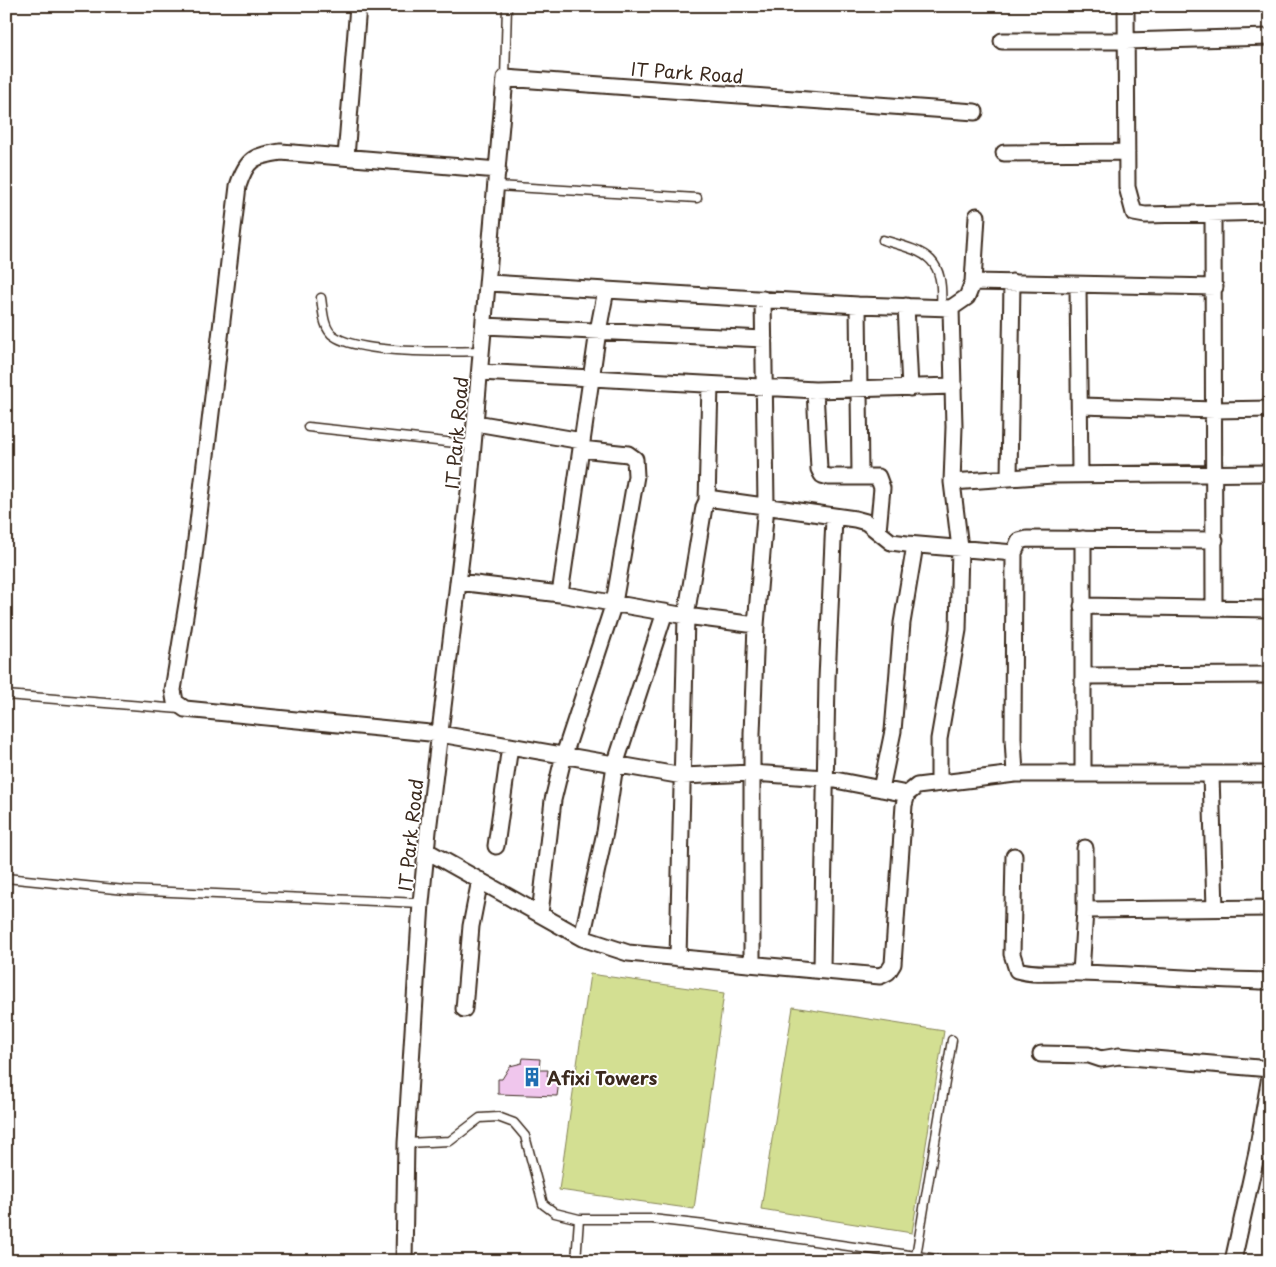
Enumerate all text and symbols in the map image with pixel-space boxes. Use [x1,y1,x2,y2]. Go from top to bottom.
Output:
street label: IT Park Road [630,55,744,89]
street label: IT Park Road [438,376,474,490]
street label: IT Park Road [391,777,429,893]
place label: Afixi Towers [547,1064,658,1091]
building icon: Afixi Towers [521,1066,543,1088]

